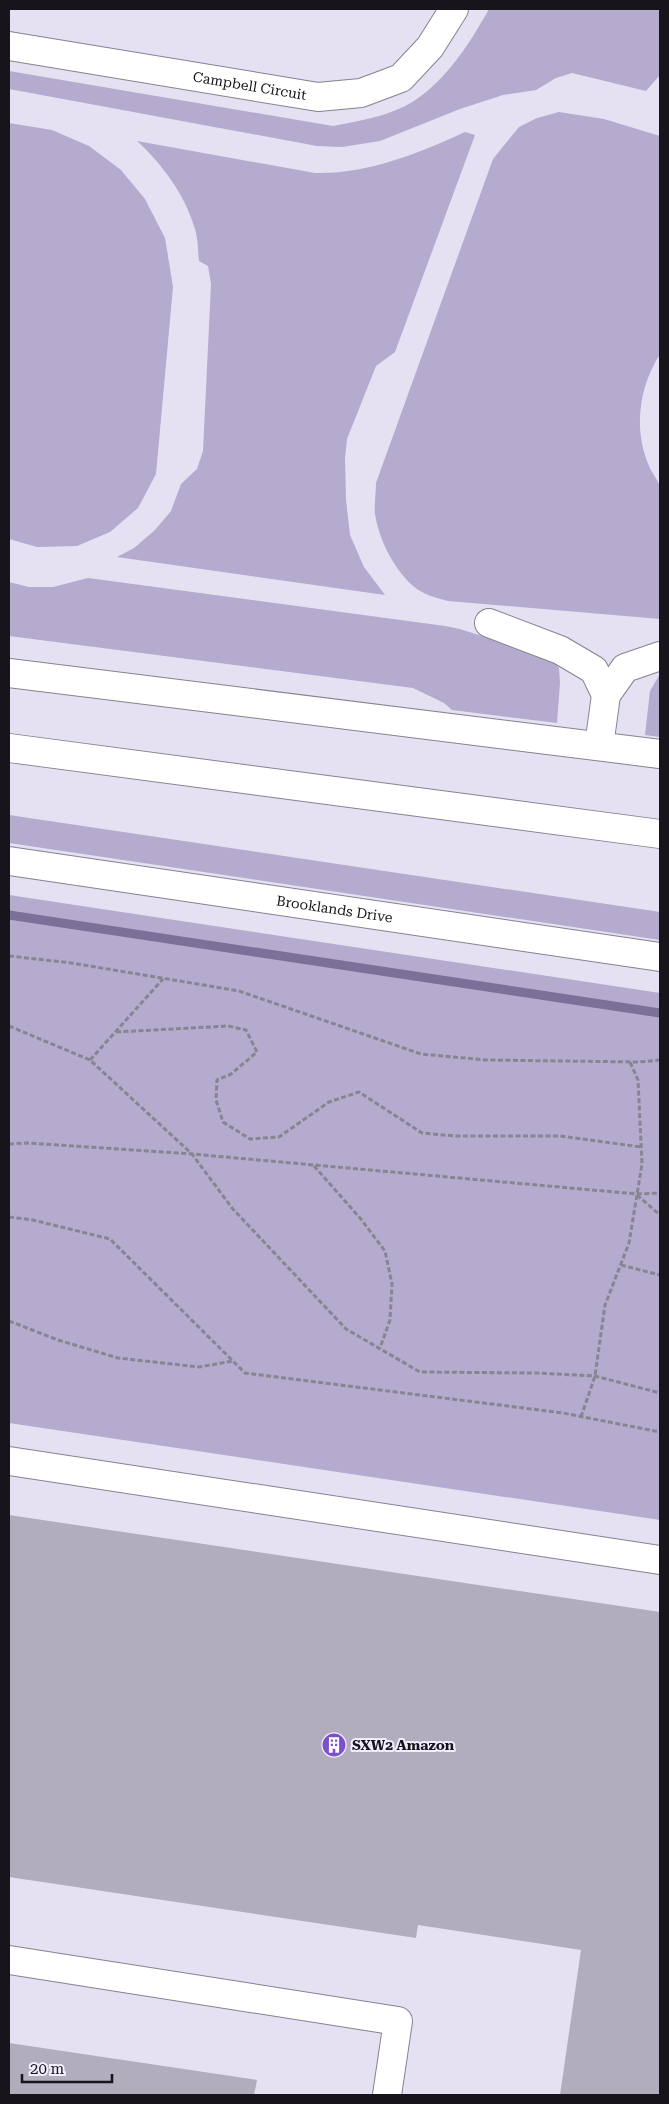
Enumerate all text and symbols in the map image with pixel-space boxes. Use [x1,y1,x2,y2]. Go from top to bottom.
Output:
street label: Campbell Circuit [192,68,308,103]
street label: Brooklands Drive [275,893,394,926]
building icon: SXW2 Amazon [321,1732,347,1758]
place label: SXW2 Amazon [352,1737,455,1753]
scale bar [22,2052,112,2084]
text: 20 m [30,2060,65,2078]

